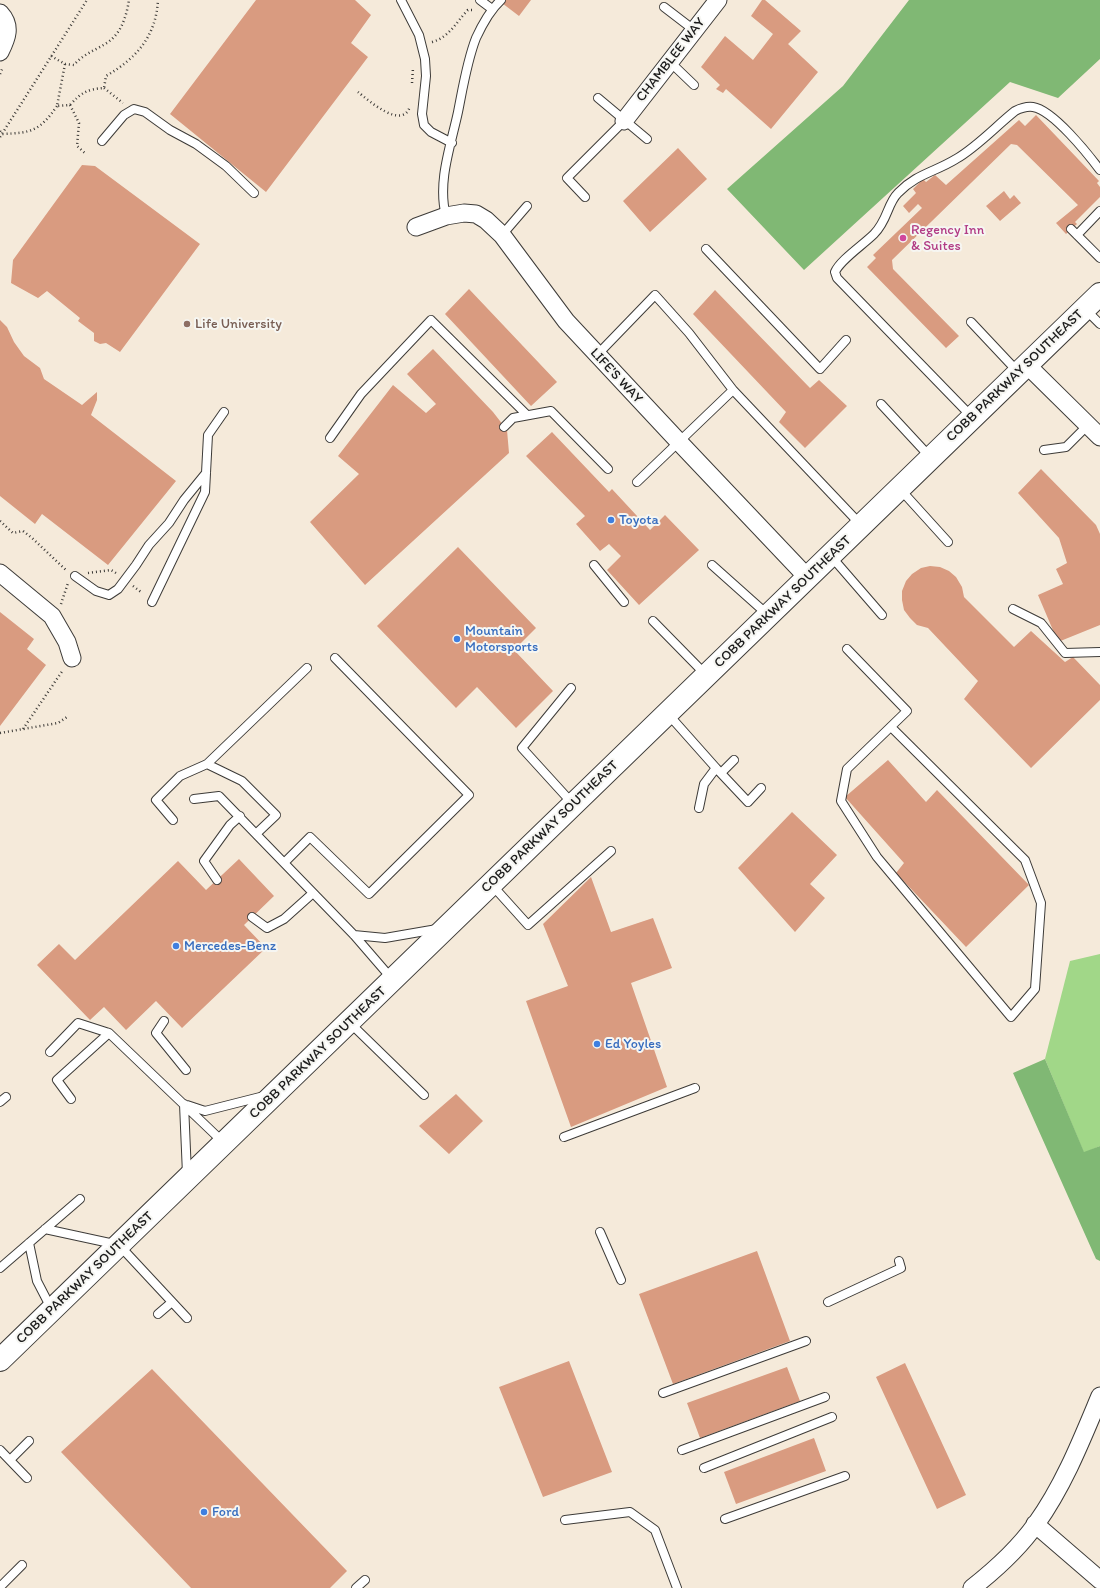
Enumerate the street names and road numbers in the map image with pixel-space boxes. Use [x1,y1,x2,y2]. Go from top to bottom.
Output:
street label: CHAMBLEE WAY [633,15,709,105]
street label: COBB PARKWAY SOUTHEAST [943,306,1087,446]
street label: LIFE'S WAY [586,345,646,407]
street label: COBB PARKWAY SOUTHEAST [711,532,855,672]
street label: COBB PARKWAY SOUTHEAST [478,757,622,897]
street label: COBB PARKWAY SOUTHEAST [246,983,390,1123]
street label: COBB PARKWAY SOUTHEAST [13,1208,157,1348]

